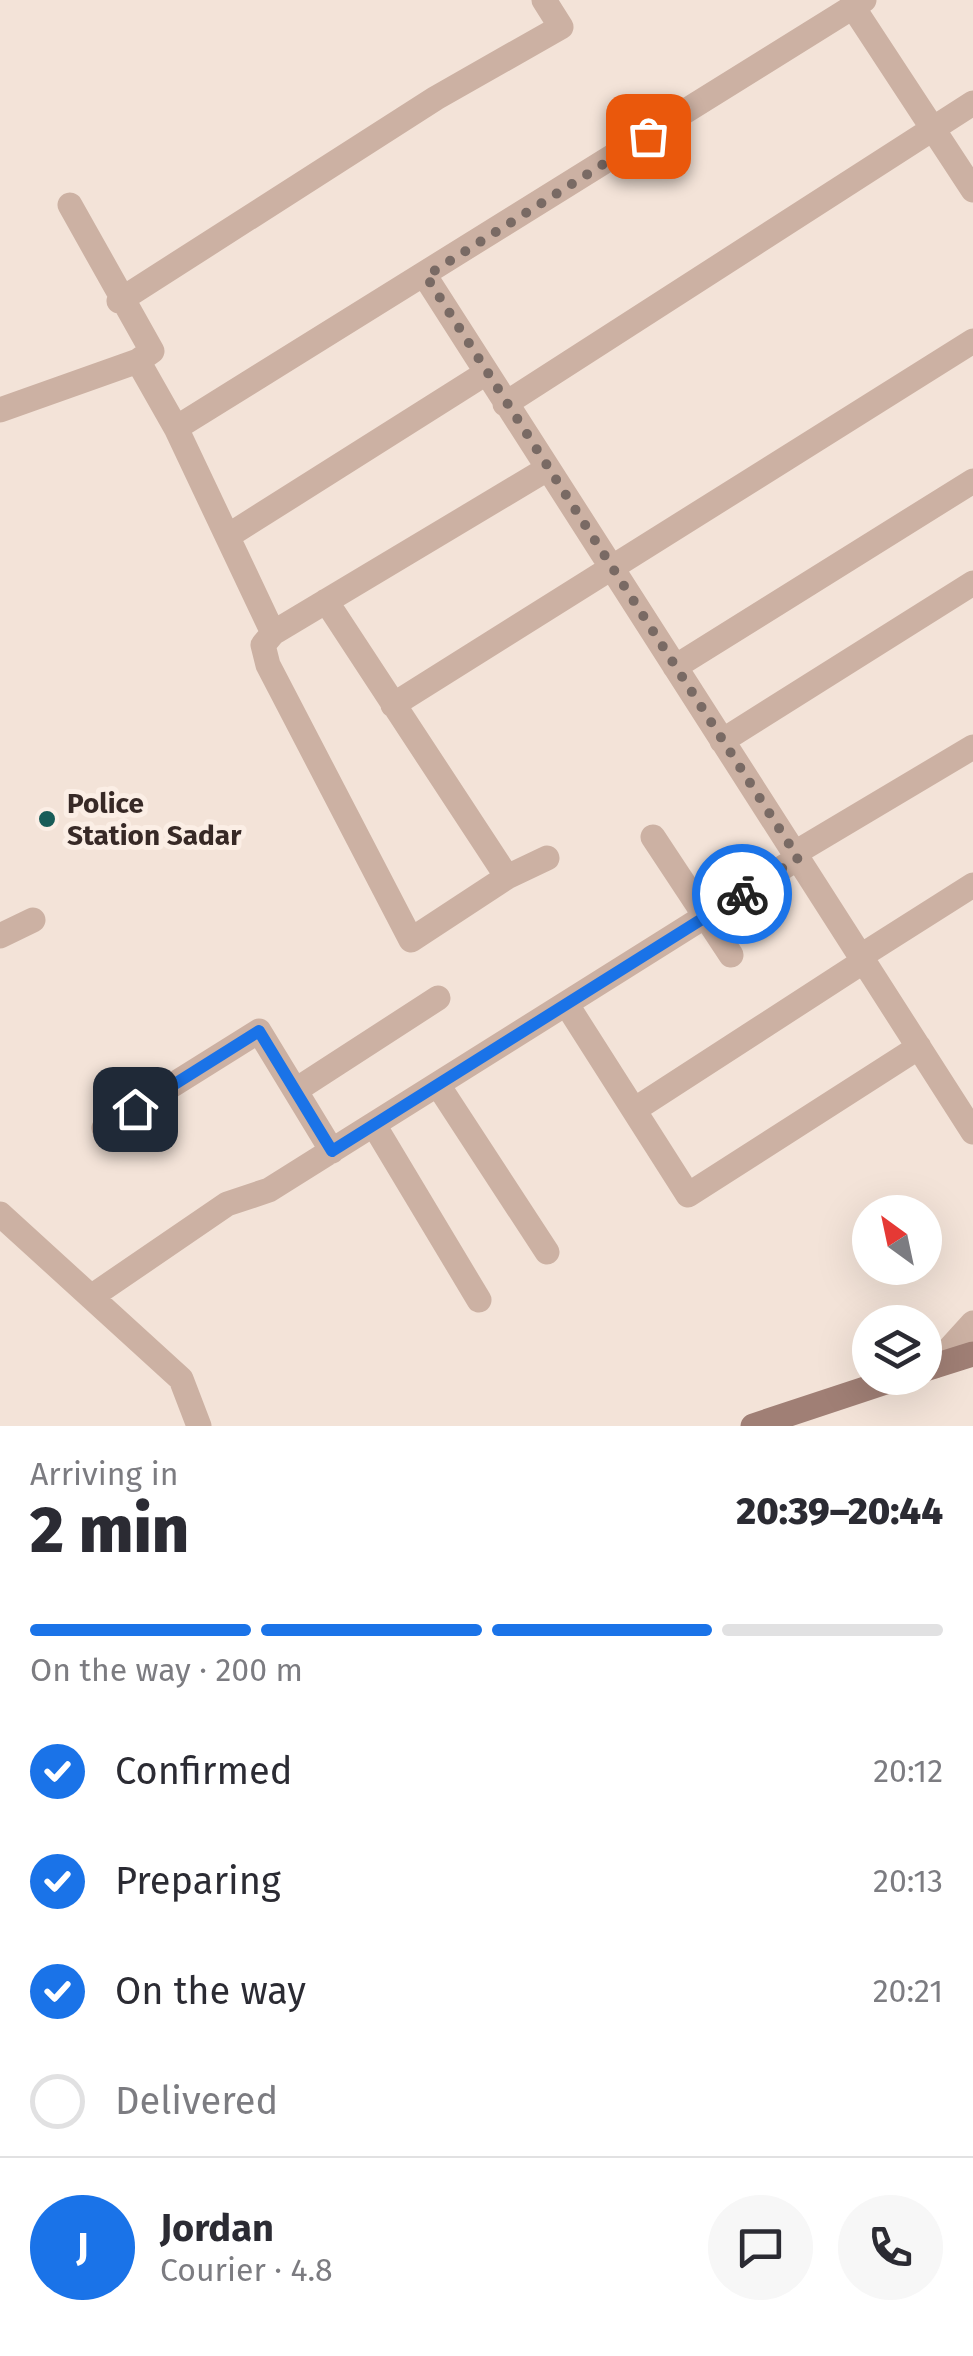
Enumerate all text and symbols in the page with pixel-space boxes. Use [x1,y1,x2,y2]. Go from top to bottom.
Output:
pin [606,94,691,179]
icon: bag [621,109,676,164]
place label: Police Station Sadar [67,787,242,852]
marker: Police Station Sadar [36,808,58,830]
courier [692,844,792,944]
icon: bike [715,867,770,922]
pin [93,1067,178,1152]
icon: home [108,1082,163,1137]
north arrow [852,1195,942,1285]
map controls [852,1195,942,1395]
button: layers [852,1305,942,1395]
text: Arriving in [30,1455,178,1493]
text: 20:39–20:44 [736,1488,943,1534]
text: 2 min [30,1491,189,1569]
text: On the way · 200 m [30,1651,303,1689]
icon: check [30,1744,85,1799]
text: Confirmed [115,1748,293,1794]
text: 20:12 [873,1752,943,1790]
icon: check [30,1854,85,1909]
text: Preparing [115,1858,281,1904]
text: 20:13 [873,1862,943,1900]
icon: check [30,1964,85,2019]
text: On the way [115,1968,306,2014]
text: 20:21 [873,1972,943,2010]
text: Delivered [115,2078,278,2124]
button: chat [708,2195,813,2300]
button: phone [838,2195,943,2300]
text: Jordan [160,2205,274,2251]
text: J [76,2224,89,2270]
text: Courier · 4.8 [160,2251,333,2289]

